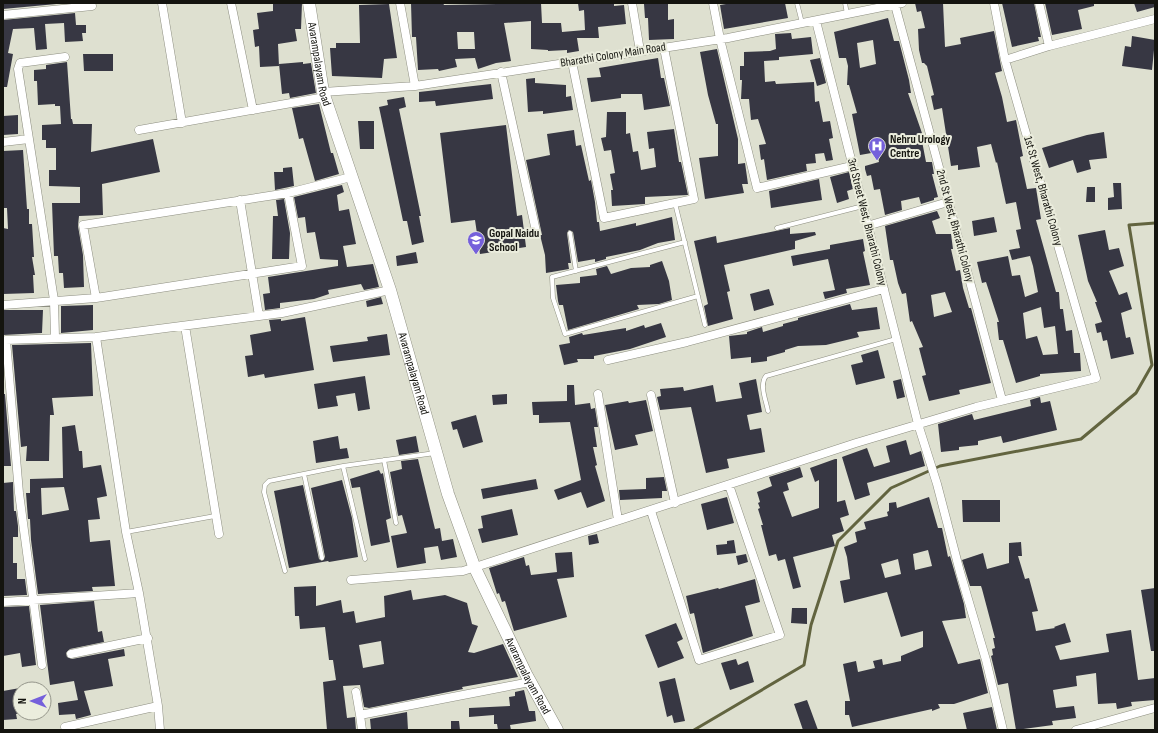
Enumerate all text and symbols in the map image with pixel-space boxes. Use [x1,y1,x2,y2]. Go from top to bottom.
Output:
street label: Avarampalayam Road [304,20,335,108]
street label: Bharathi Colony Main Road [559,39,667,71]
place label: Nehru Urology Centre [890,132,950,161]
street label: 1st St West, Bharathi Colony [1020,135,1066,248]
hospital icon: Nehru Urology Centre [867,136,887,161]
street label: 3rd Street West, Bharathi Colony [844,157,890,288]
street label: 2nd St West, Bharathi Colony [933,168,977,284]
place label: Gopal Naidu School [489,226,539,255]
school or university icon: Gopal Naidu School [466,230,486,255]
street label: Avarampalayam Road [395,330,433,416]
street label: Avarampalayam Road [501,634,554,717]
north arrow [12,681,52,721]
text: N [16,698,29,704]

